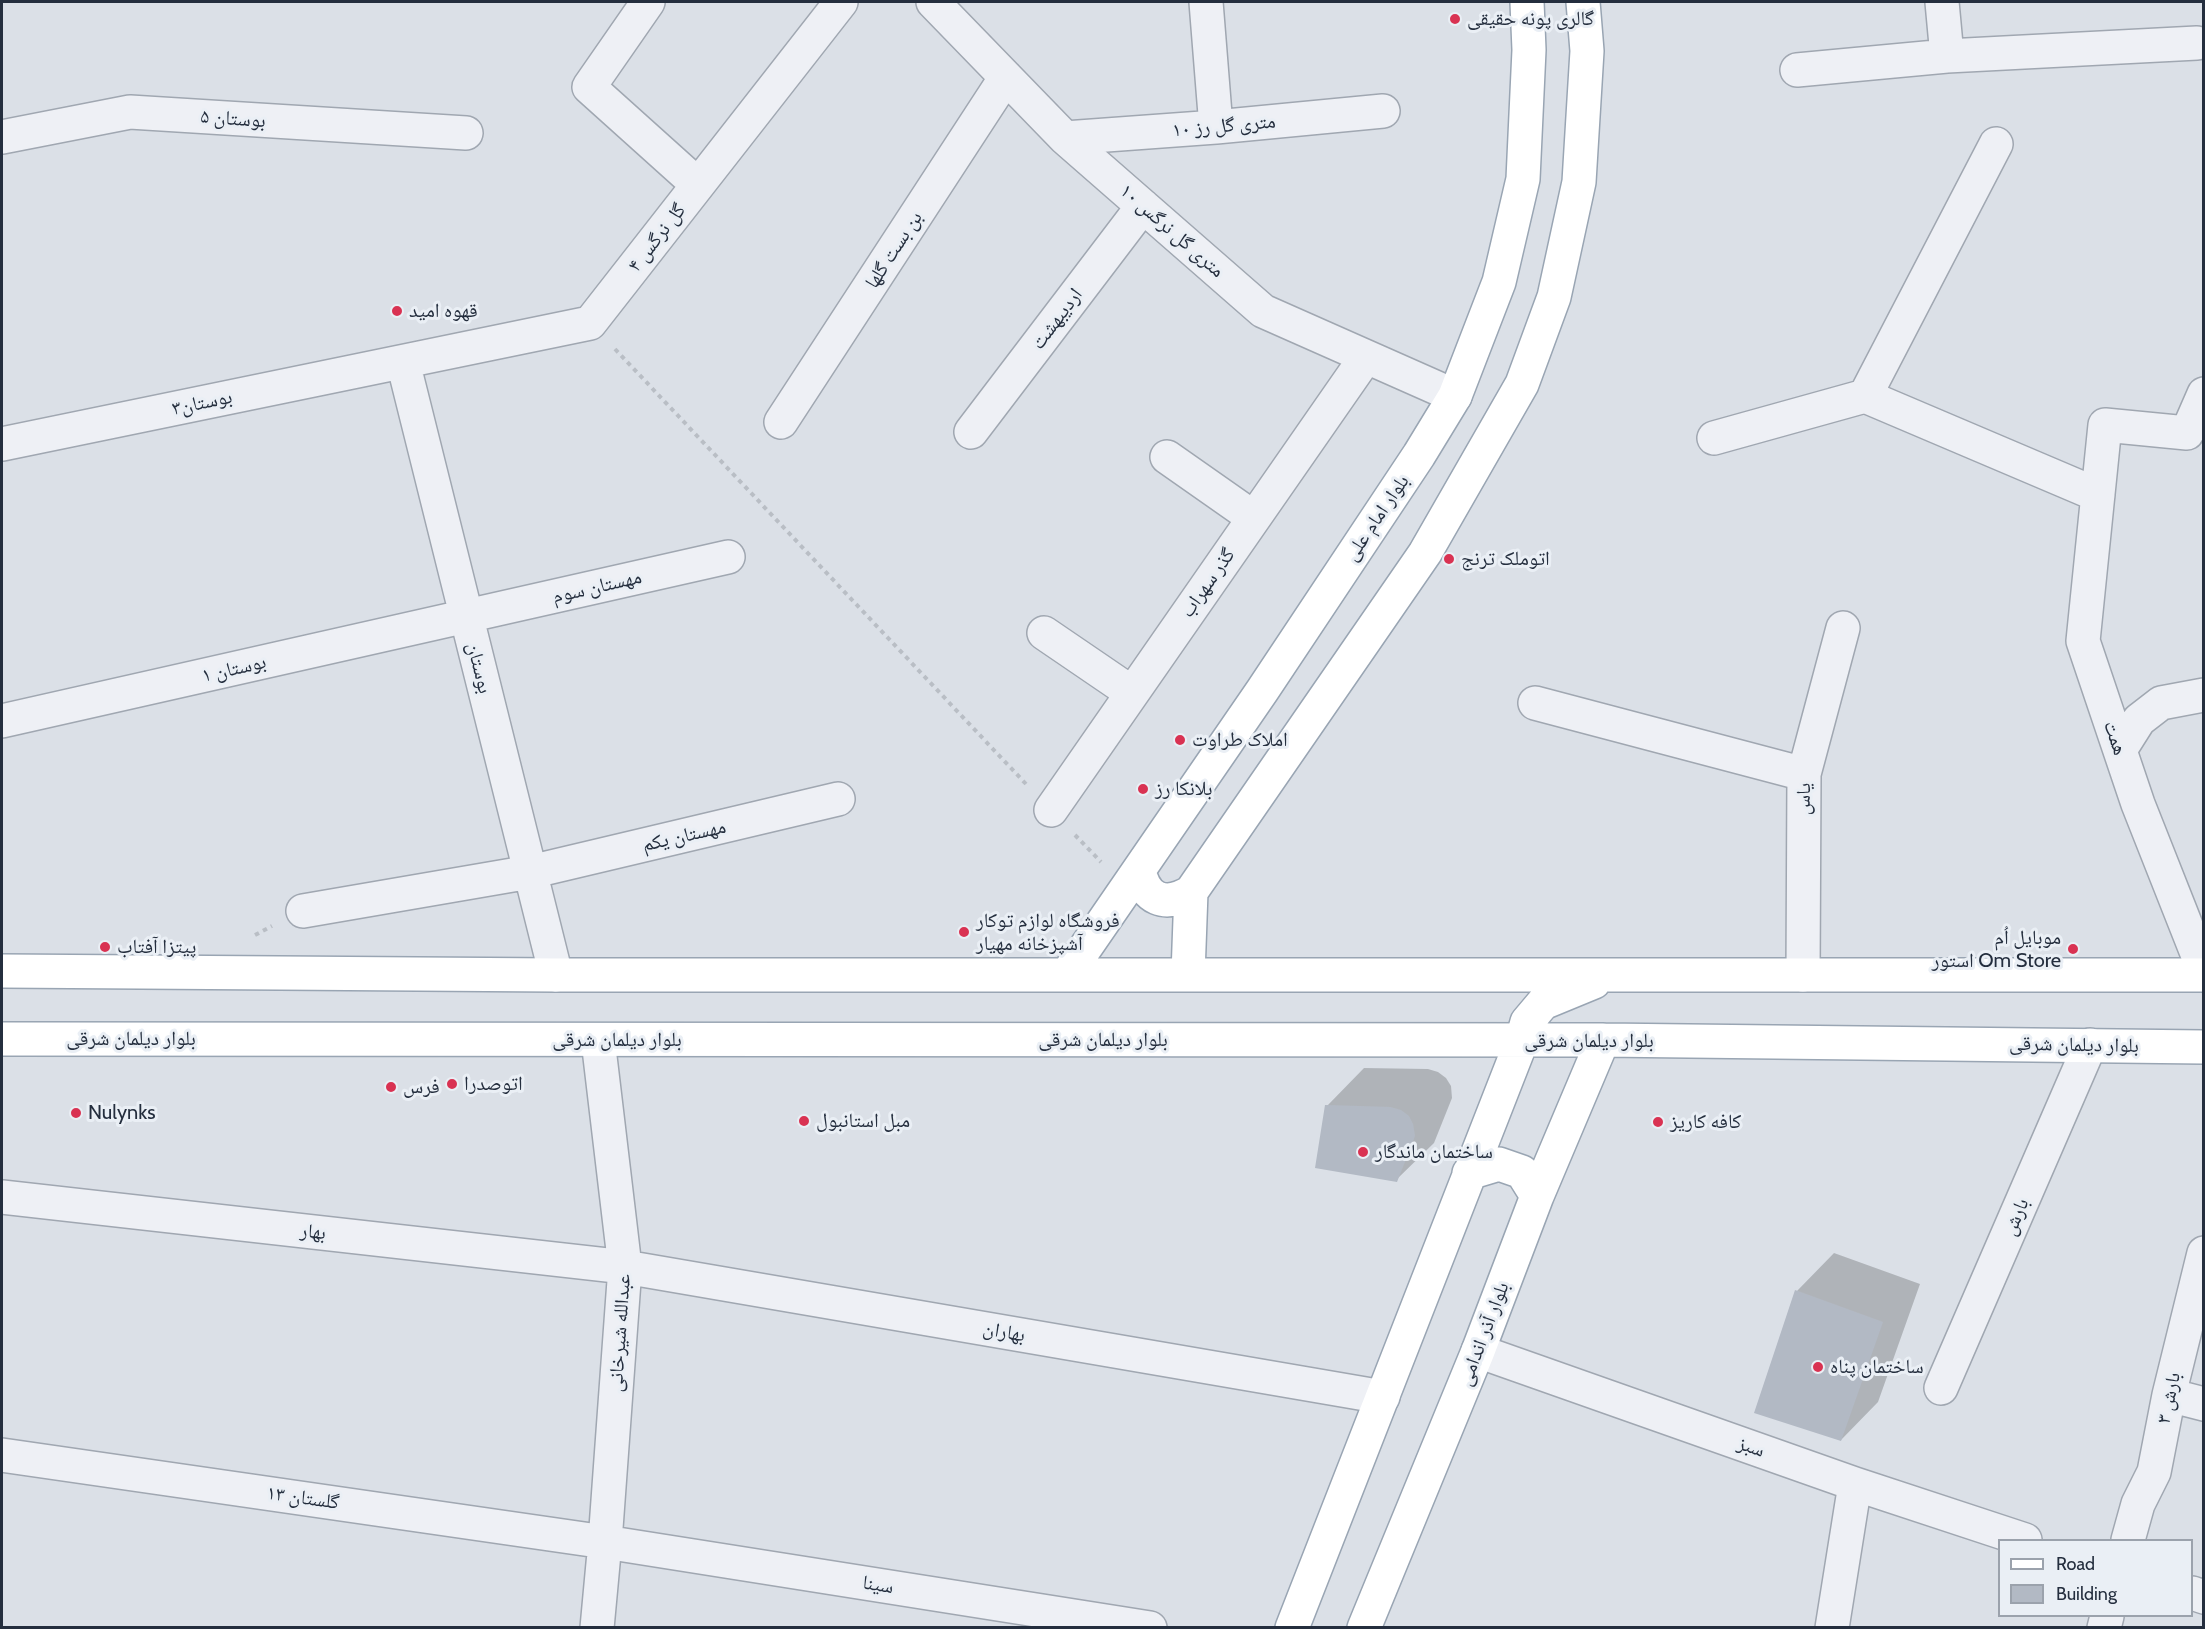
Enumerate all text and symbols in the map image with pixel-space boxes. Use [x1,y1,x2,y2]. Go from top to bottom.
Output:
place label: گالری پونه حقیقی [1467,7,1594,31]
marker: گالری پونه حقیقی [1448,12,1462,26]
street label: بوستان ۵ [200,105,266,133]
street label: ۱۰ متری گل رز [1171,110,1277,142]
street label: ۱۰ متری گل نرگس [1115,179,1229,283]
street label: گل نرگس ۴ [623,199,691,277]
street label: بن بست گلها [860,207,928,293]
street label: اردیبهشت [1026,284,1088,354]
place label: قهوه امید [409,299,478,323]
marker: قهوه امید [390,304,404,318]
street label: بوستان۳ [170,385,234,421]
street label: بلوار امام علی [1339,470,1415,566]
street label: گذر سهراب [1175,544,1241,622]
place label: اتوملک ترنج [1461,547,1550,571]
marker: اتوملک ترنج [1442,552,1456,566]
street label: مهستان سوم [550,565,644,609]
street label: بوستان [461,640,497,696]
street label: بوستان ۱ [199,650,269,688]
street label: همت [2098,718,2132,758]
place label: املاک طراوت [1192,728,1288,752]
marker: املاک طراوت [1173,733,1187,747]
place label: بلانکا رز [1155,777,1212,801]
marker: بلانکا رز [1136,782,1150,796]
street label: یاس [1792,783,1816,815]
street label: مهستان یکم [640,815,728,857]
place label: فروشگاه لوازم توکار آشپزخانه مهیار [976,909,1120,956]
marker: فروشگاه لوازم توکار آشپزخانه مهیار [957,925,971,939]
place label: موبایل اُم استور Om Store [1932,926,2061,973]
place label: پیتزا آفتاب [117,935,196,959]
marker: پیتزا آفتاب [98,940,112,954]
marker: موبایل اُم استور Om Store [2066,942,2080,956]
street label: بلوار دیلمان شرقی [66,1027,196,1051]
street label: بلوار دیلمان شرقی [552,1028,682,1052]
street label: بلوار دیلمان شرقی [1038,1028,1168,1052]
street label: بلوار دیلمان شرقی [1524,1029,1654,1053]
street label: بلوار دیلمان شرقی [2009,1032,2139,1058]
place label: اتوصدرا [464,1072,523,1096]
place label: فرس [403,1075,440,1099]
marker: اتوصدرا [445,1077,459,1091]
marker: فرس [384,1080,398,1094]
place label: Nulynks [88,1101,155,1125]
marker: Nulynks [69,1106,83,1120]
place label: مبل استانبول [816,1109,910,1133]
place label: کافه کاریز [1670,1110,1741,1134]
marker: مبل استانبول [797,1114,811,1128]
marker: کافه کاریز [1651,1115,1665,1129]
place label: ساختمان ماندگار [1375,1140,1493,1164]
marker: ساختمان ماندگار [1356,1145,1370,1159]
street label: بارش [1997,1195,2035,1239]
street label: بهار [299,1219,327,1245]
street label: عبدالله شیرخانی [604,1273,636,1393]
street label: بلوار آذر اندامی [1453,1279,1515,1389]
street label: بهاران [981,1317,1027,1347]
place label: ساختمان پناه [1830,1355,1924,1379]
marker: ساختمان پناه [1811,1360,1825,1374]
street label: بارش ۳ [2152,1370,2186,1426]
street label: سبز [1734,1431,1768,1463]
street label: گلستان ۱۳ [265,1481,341,1515]
legend [1998,1539,2193,1617]
text: Road [2056,1553,2095,1575]
street label: سینا [861,1571,895,1599]
text: Building [2056,1583,2117,1605]

